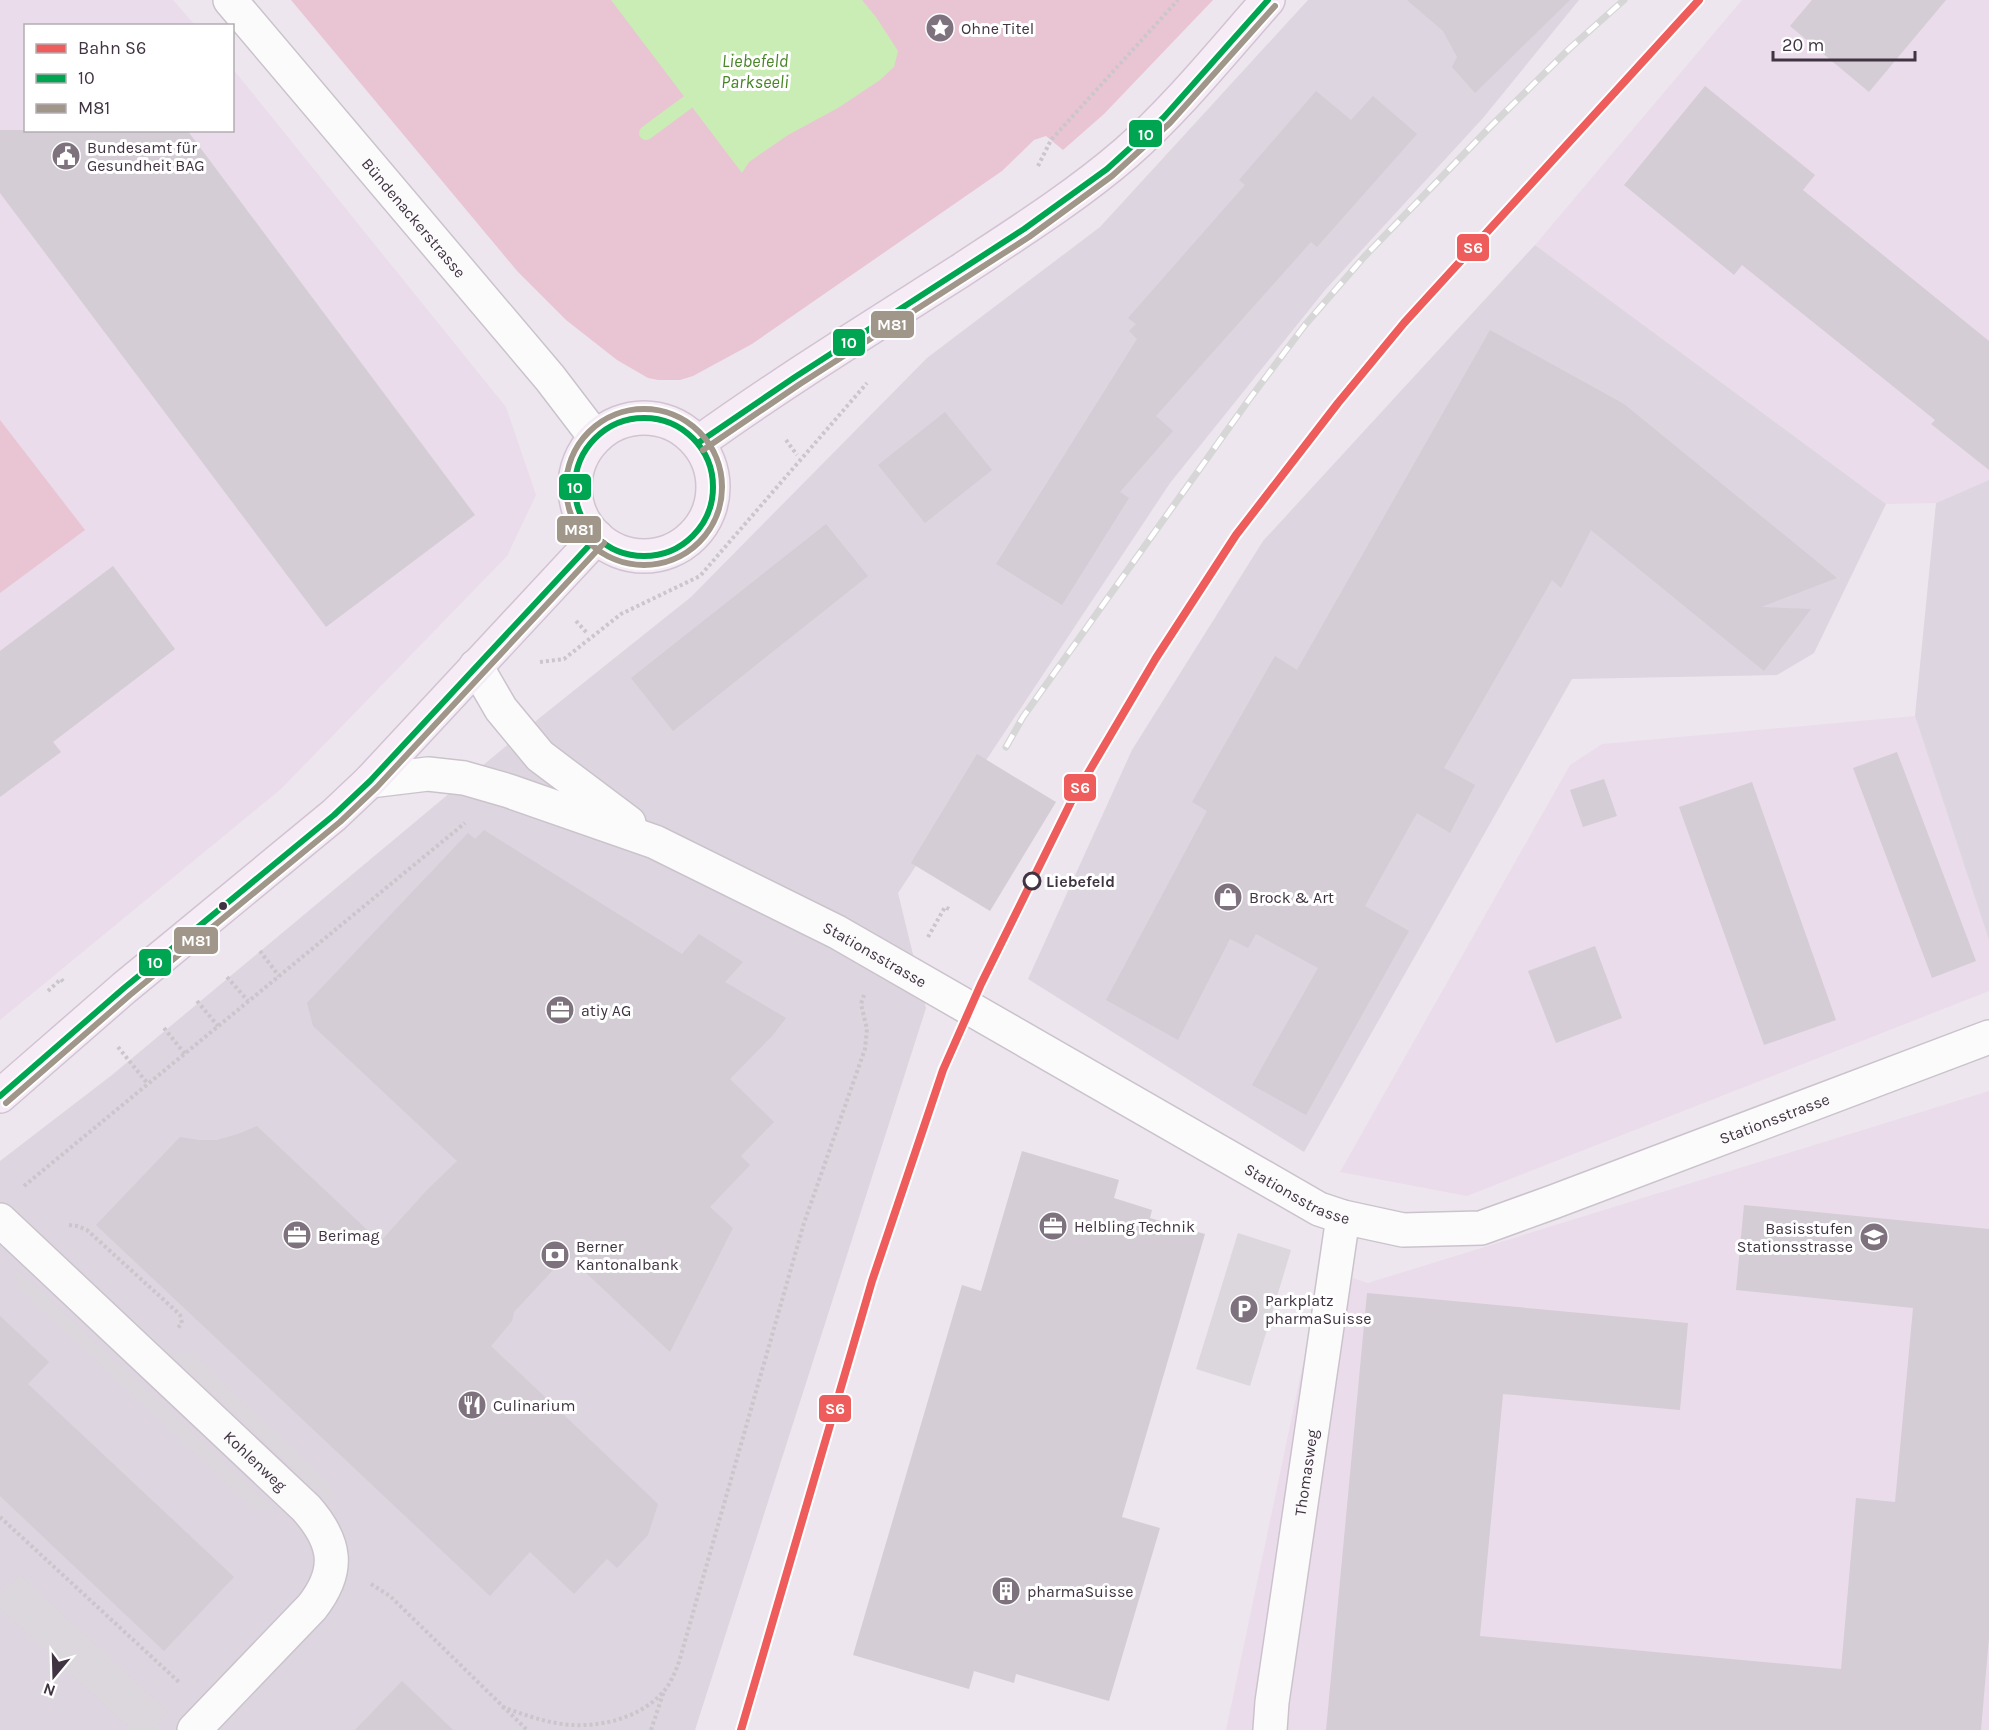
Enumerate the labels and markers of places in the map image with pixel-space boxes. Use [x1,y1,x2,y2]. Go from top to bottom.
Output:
place icon: Ohne Titel [924,12,956,44]
place label: Ohne Titel [961,19,1034,38]
place label: Bundesamt für Gesundheit BAG [87,138,205,175]
public building icon: Bundesamt für Gesundheit BAG [50,140,82,172]
marker: Liebefeld [1023,872,1041,890]
place label: Liebefeld [1046,872,1115,891]
shop icon: Brock & Art [1212,881,1244,913]
place label: Brock & Art [1249,888,1334,907]
unlabelled marker [217,900,229,912]
office icon: atiy AG [544,994,576,1026]
place label: atiy AG [581,1001,631,1020]
office icon: Helbling Technik [1037,1210,1069,1242]
place label: Helbling Technik [1074,1217,1195,1236]
office icon: Berimag [281,1219,313,1251]
place label: Basisstufen Stationsstrasse [1737,1219,1853,1256]
school or university icon: Basisstufen Stationsstrasse [1858,1221,1890,1253]
place label: Berimag [318,1226,380,1245]
place label: Berner Kantonalbank [576,1237,679,1274]
bank icon: Berner Kantonalbank [539,1239,571,1271]
place label: Parkplatz pharmaSuisse [1265,1291,1372,1328]
parking icon: Parkplatz pharmaSuisse [1228,1293,1260,1325]
restaurant icon: Culinarium [456,1389,488,1421]
place label: Culinarium [493,1396,575,1415]
building icon: pharmaSuisse [990,1575,1022,1607]
place label: pharmaSuisse [1027,1582,1134,1601]

